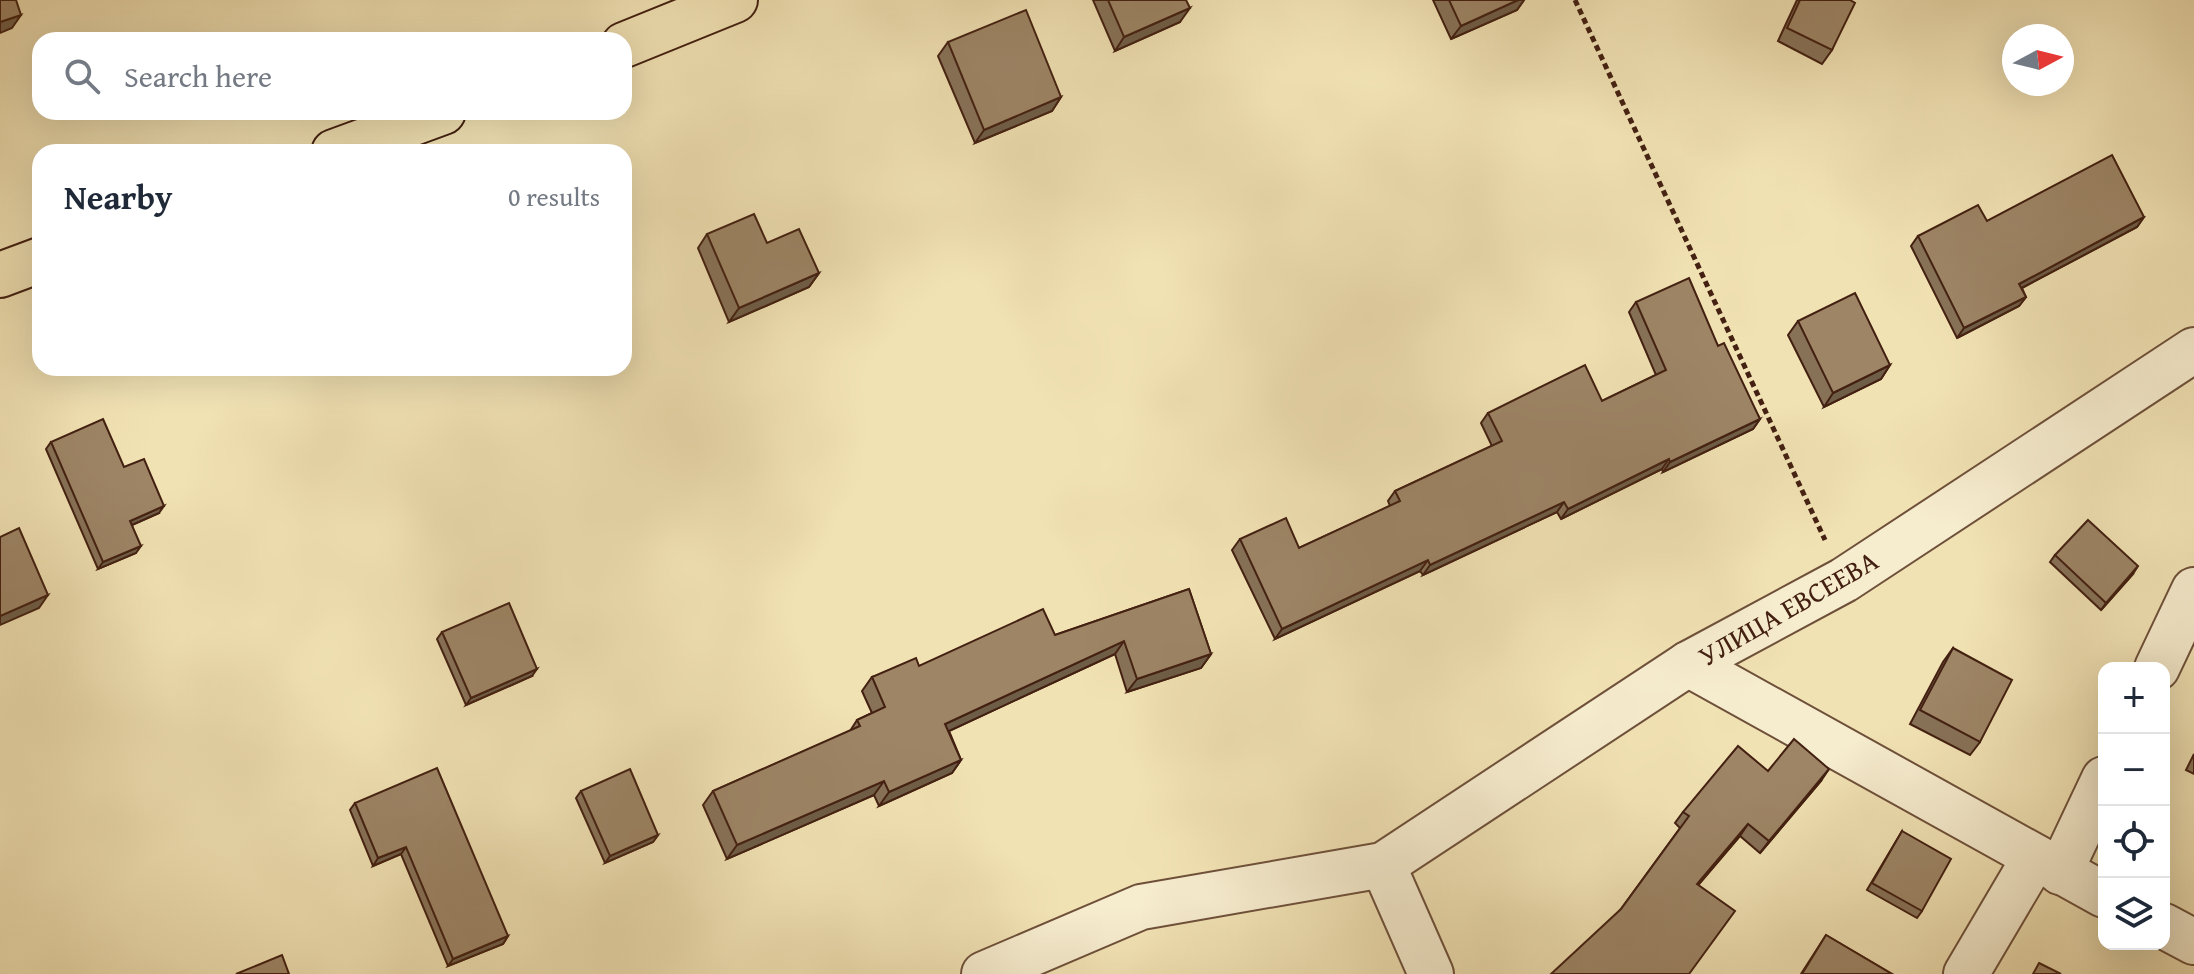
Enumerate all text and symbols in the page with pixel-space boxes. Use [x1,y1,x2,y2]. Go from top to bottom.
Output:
north arrow [2002,24,2074,96]
search box [32,32,632,120]
icon: search [60,54,104,98]
text: Search here [124,54,272,98]
text: Nearby [64,172,173,221]
text: 0 results [508,177,600,216]
street label: УЛИЦА ЕВСЕЕВА [1690,539,1885,676]
map controls [2098,662,2170,950]
button: + [2098,662,2170,734]
button: − [2098,734,2170,806]
button: locate [2098,806,2170,878]
button: layers [2098,878,2170,950]

